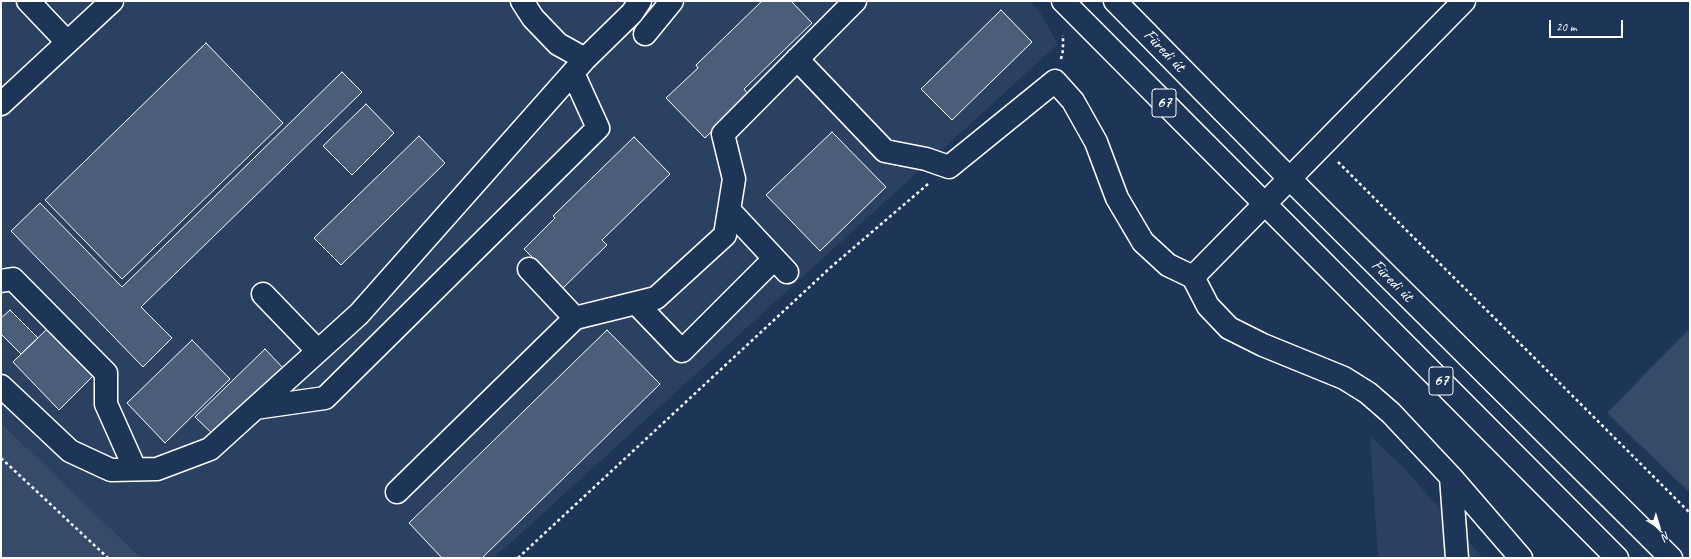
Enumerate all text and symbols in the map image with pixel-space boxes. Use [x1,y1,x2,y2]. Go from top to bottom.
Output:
scale bar [1551,12,1625,38]
text: 20 m [1556,19,1576,35]
street label: Füredi út [1139,25,1189,77]
road number: 67 [1152,89,1176,117]
street label: Füredi út [1367,256,1417,306]
road number: 67 [1429,367,1453,395]
north arrow [1639,507,1679,547]
text: N [1659,529,1673,544]

